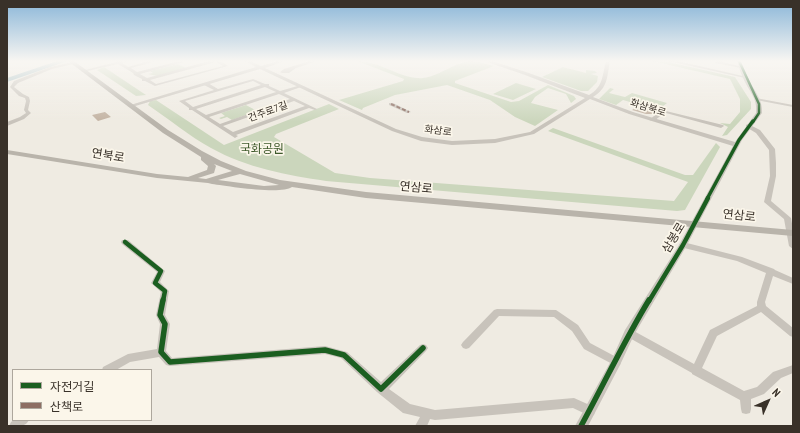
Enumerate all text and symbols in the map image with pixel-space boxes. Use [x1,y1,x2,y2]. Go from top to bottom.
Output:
street label: 화삼북로 [629,97,667,119]
street label: 건주로7길 [247,99,289,125]
street label: 화삼로 [424,123,452,139]
park label: 국화공원 [240,143,284,157]
street label: 연북로 [91,146,125,166]
street label: 연삼로 [399,179,433,197]
street label: 연삼로 [722,207,756,225]
street label: 삼봉로 [659,220,689,256]
legend [12,369,152,421]
text: 자전거길 [50,379,94,394]
north arrow [748,381,788,421]
text: N [769,385,784,400]
text: 산책로 [50,399,83,414]

